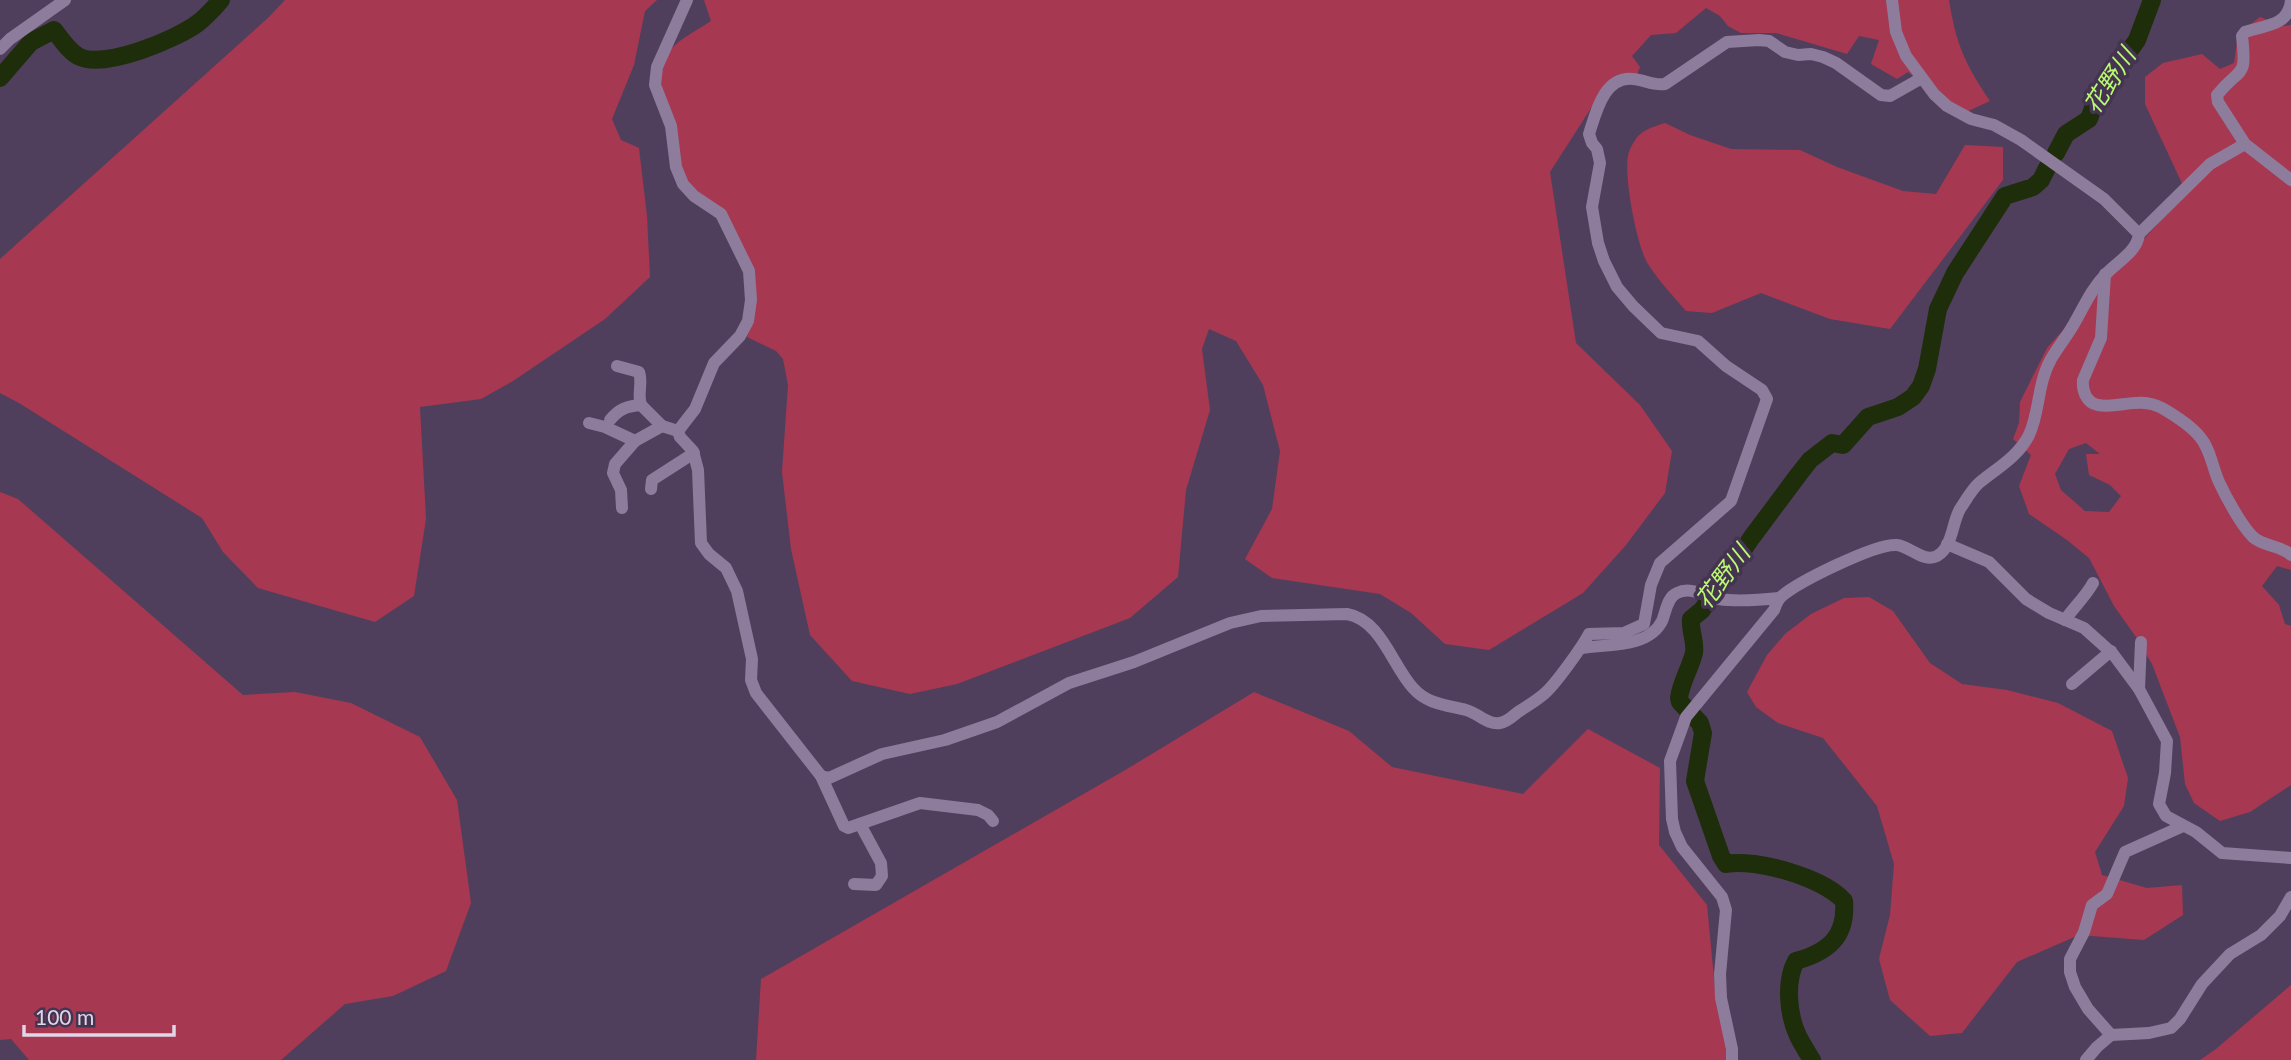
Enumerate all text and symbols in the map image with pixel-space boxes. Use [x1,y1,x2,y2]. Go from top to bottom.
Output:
water label: 花野川 [2077,40,2142,118]
water label: 花野川 [1689,536,1757,614]
scale bar [24,993,175,1038]
text: 100 m [35,1004,94,1029]

